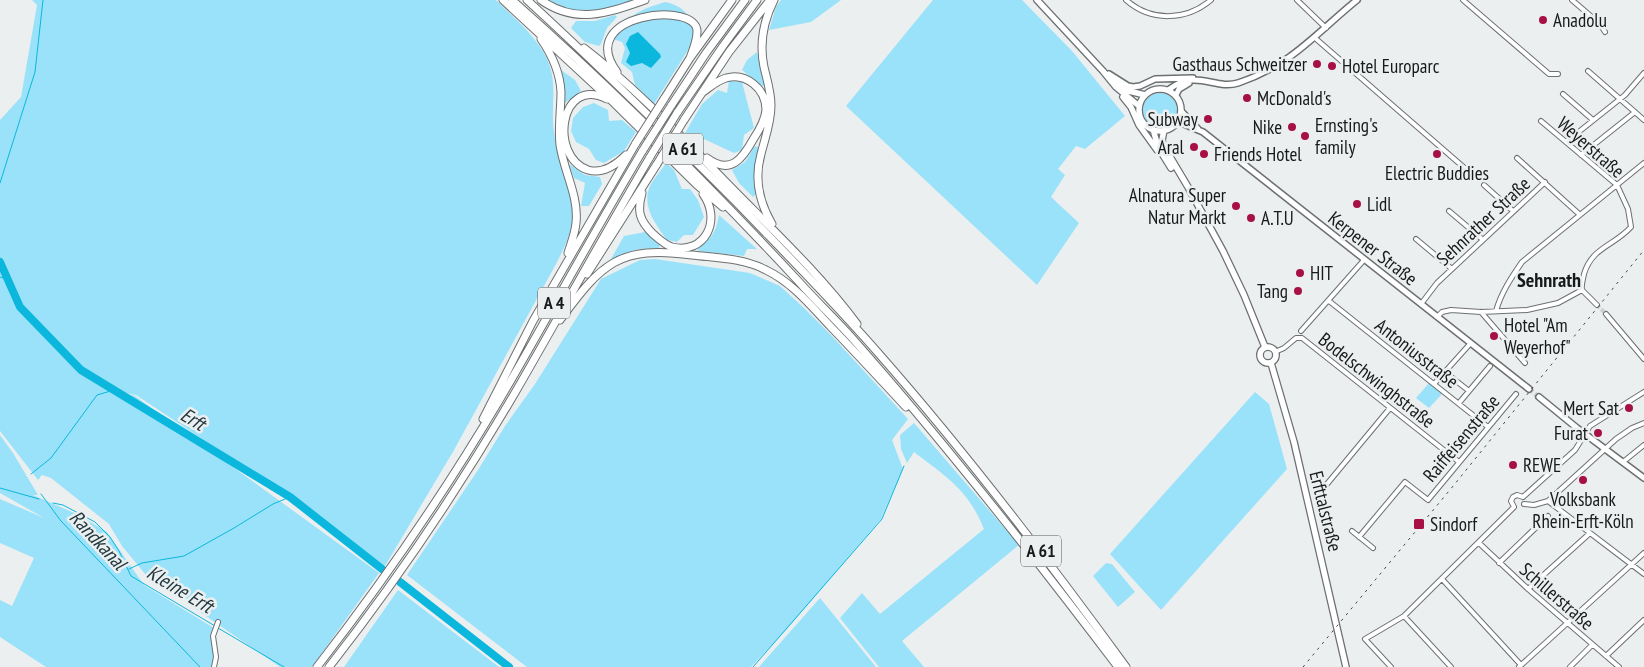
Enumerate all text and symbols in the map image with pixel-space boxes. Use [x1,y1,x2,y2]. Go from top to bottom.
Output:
place label: Anadolu [1553,8,1607,32]
marker: Anadolu [1537,14,1549,26]
place label: Gasthaus Schweitzer [1173,52,1308,76]
place label: Hotel Europarc [1342,54,1440,78]
marker: Gasthaus Schweitzer [1311,58,1323,70]
marker: Hotel Europarc [1326,60,1338,72]
place label: McDonald's [1257,86,1332,110]
marker: McDonald's [1241,92,1253,104]
place label: Subway [1148,107,1199,131]
street label: Weyerstraße [1552,111,1630,183]
marker: Subway [1202,113,1214,125]
place label: Ernsting's family [1315,113,1378,159]
place label: Nike [1253,115,1282,139]
marker: Nike [1286,121,1298,133]
marker: Ernsting's family [1299,130,1311,142]
road number: A 61 [663,134,703,164]
place label: Aral [1158,135,1185,159]
marker: Aral [1188,141,1200,153]
place label: Friends Hotel [1214,142,1302,166]
marker: Friends Hotel [1198,148,1210,160]
marker: Electric Buddies [1431,148,1443,160]
place label: Electric Buddies [1385,161,1489,185]
street label: Sehnrather Straße [1431,171,1535,271]
place label: Alnatura Super Natur Markt [1129,183,1227,229]
place label: Lidl [1367,192,1392,216]
marker: Lidl [1351,198,1363,210]
marker: Alnatura Super Natur Markt [1230,200,1242,212]
place label: A.T.U [1261,206,1294,230]
street label: Kerpener Straße [1324,206,1422,290]
marker: A.T.U [1245,212,1257,224]
place label: HIT [1310,261,1334,285]
marker: HIT [1294,267,1306,279]
district label: Sehnrath [1517,267,1581,293]
place label: Tang [1257,279,1288,303]
marker: Tang [1292,285,1304,297]
road number: A 4 [538,288,570,318]
street label: Antoniusstraße [1370,313,1464,393]
place label: Hotel "Am Weyerhof" [1504,313,1571,359]
street label: Bodelschwinghstraße [1314,327,1440,433]
marker: Hotel "Am Weyerhof" [1488,330,1500,342]
street label: Raiffeisenstraße [1418,389,1505,487]
place label: Mert Sat [1563,396,1620,420]
water label: Erft [176,402,212,438]
marker: Mert Sat [1623,402,1635,414]
place label: Furat [1554,421,1589,445]
marker: Furat [1592,427,1604,439]
place label: REWE [1523,453,1561,477]
marker: REWE [1507,459,1519,471]
street label: Erfttalstraße [1304,468,1348,554]
marker: Volksbank Rhein-Erft-Köln [1577,474,1589,486]
place label: Volksbank Rhein-Erft-Köln [1532,487,1634,533]
water label: Randkanal [64,505,134,577]
place label: Sindorf [1430,512,1478,536]
marker: Sindorf [1412,517,1426,531]
road number: A 61 [1021,536,1061,566]
street label: Schillerstraße [1515,557,1599,635]
water label: Kleine Erft [142,559,220,620]

